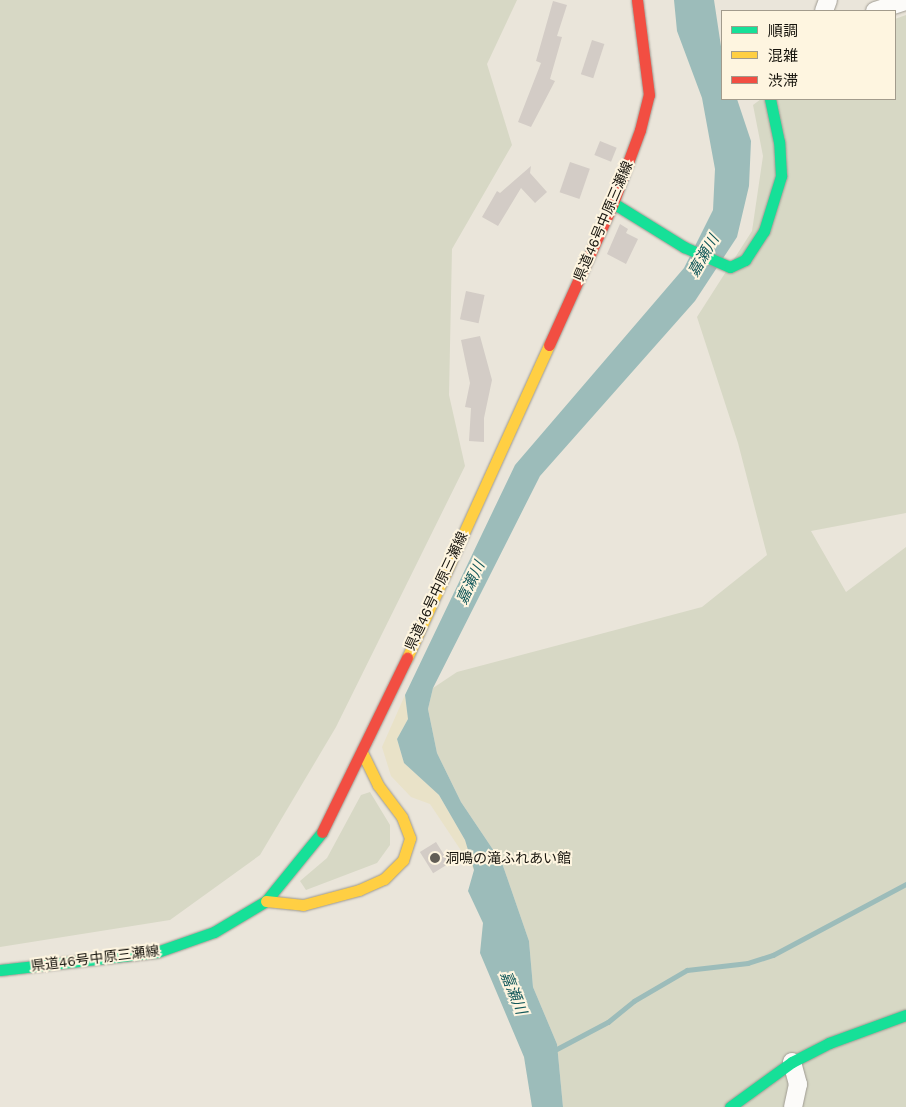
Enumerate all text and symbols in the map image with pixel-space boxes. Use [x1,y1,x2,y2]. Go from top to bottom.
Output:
legend [721,10,896,100]
text: 順調 [768,22,798,40]
text: 混雑 [768,47,798,65]
text: 渋滞 [768,72,798,90]
street label: 県道46号中原三瀬線 [570,158,636,284]
water label: 嘉瀬川 [685,232,723,280]
street label: 県道46号中原三瀬線 [401,529,471,653]
water label: 嘉瀬川 [453,559,489,607]
place label: 洞鳴の滝ふれあい館 [445,850,571,866]
marker: 洞鳴の滝ふれあい館 [429,852,441,864]
street label: 県道46号中原三瀬線 [30,942,160,974]
water label: 嘉瀬川 [496,969,530,1017]

